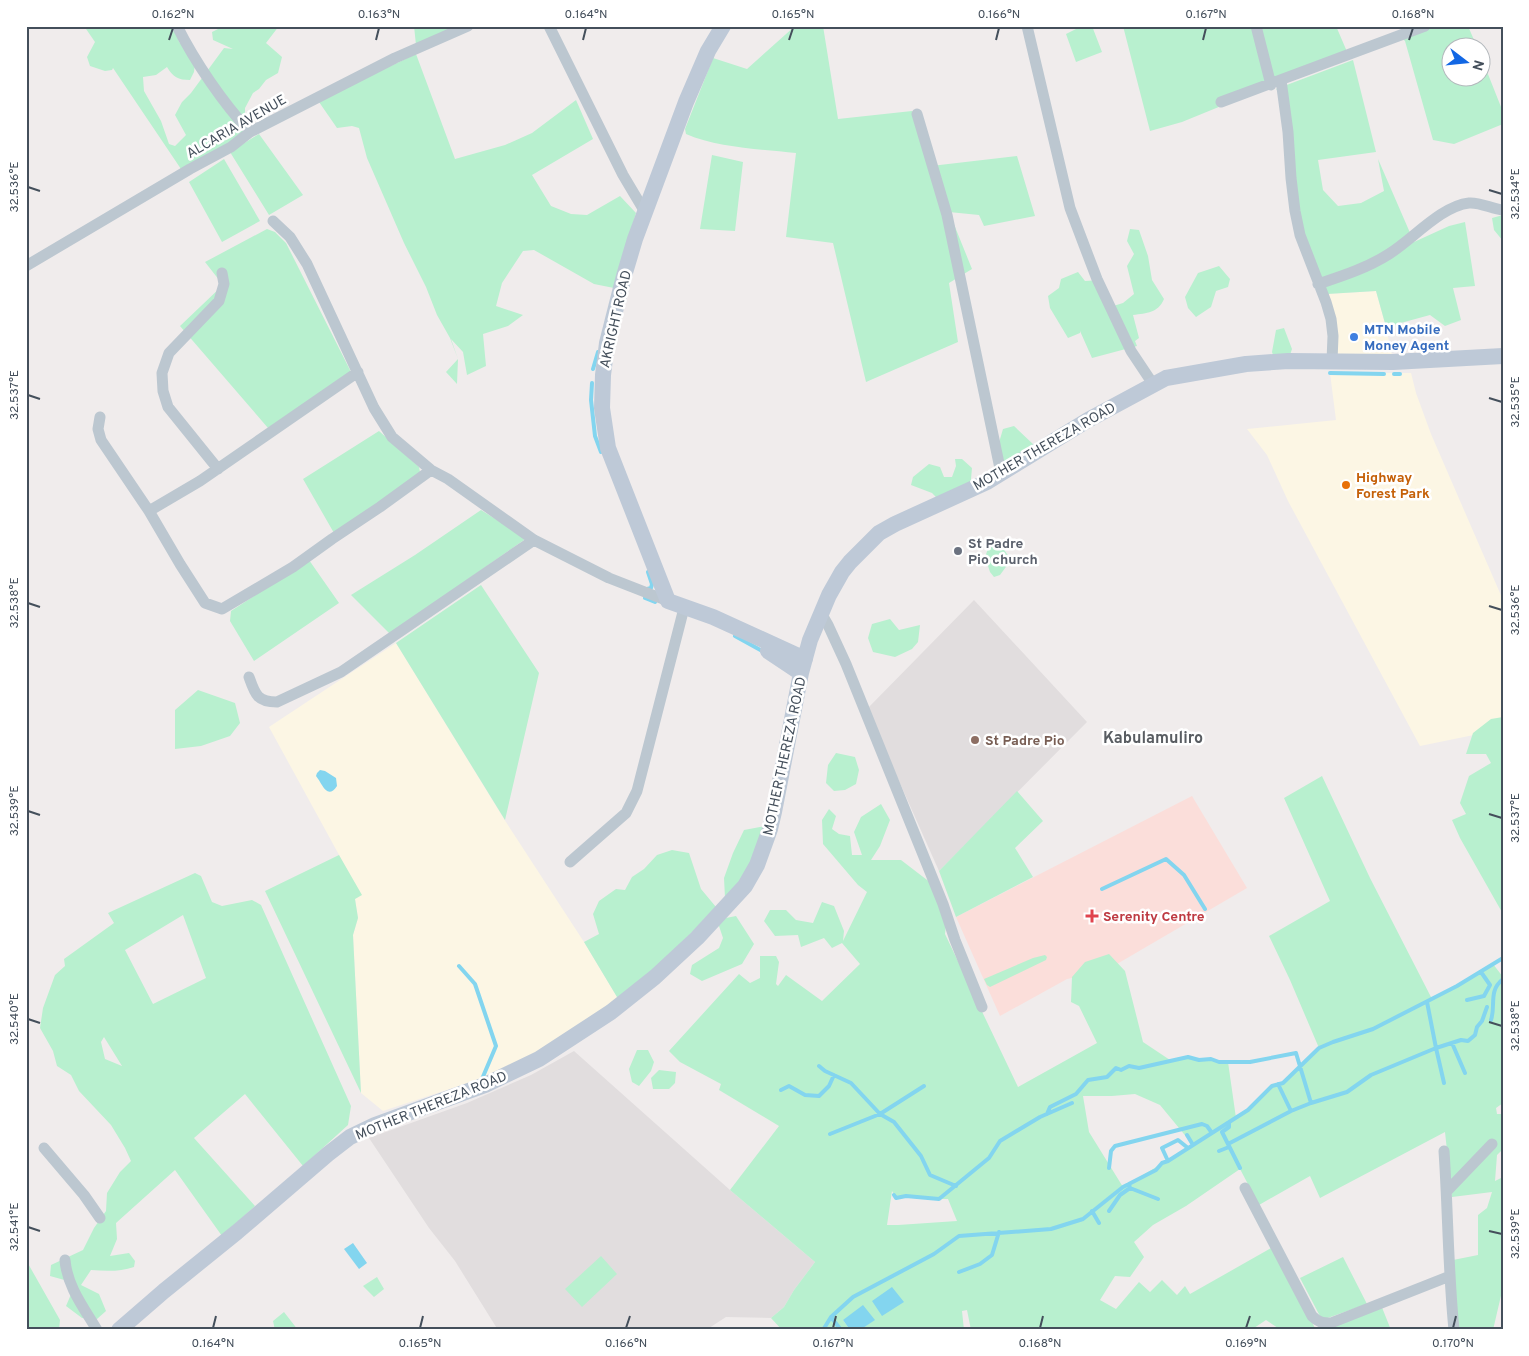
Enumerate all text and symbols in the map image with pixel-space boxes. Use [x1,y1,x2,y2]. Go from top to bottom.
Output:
text: 0.162°N [152,7,194,23]
text: 0.163°N [358,7,400,23]
text: 0.164°N [565,7,607,23]
text: 0.165°N [772,7,814,23]
text: 0.166°N [978,7,1020,23]
text: 0.167°N [1185,7,1227,23]
text: 0.168°N [1392,7,1434,23]
north arrow [1442,38,1492,88]
text: N [1467,58,1487,72]
street label: ALCARIA AVENUE [184,92,290,163]
text: 32.536°E [7,162,23,212]
text: 32.534°E [1508,168,1524,220]
street label: AKRIGHT ROAD [597,269,636,370]
place label: MTN Mobile Money Agent [1364,322,1449,355]
marker: MTN Mobile Money Agent [1348,331,1360,343]
text: 32.537°E [7,370,23,420]
text: 32.535°E [1508,376,1524,428]
street label: MOTHER THEREZA ROAD [970,399,1119,495]
place label: Highway Forest Park [1356,470,1430,503]
marker: Highway Forest Park [1340,479,1352,491]
place label: St Padre Pio church [968,536,1038,569]
marker: St Padre Pio church [952,545,964,557]
text: 32.538°E [7,577,23,629]
text: 32.536°E [1508,585,1524,635]
street label: MOTHER THEREZA ROAD [760,675,811,837]
district label: Kabulamuliro [1103,729,1203,749]
place label: St Padre Pio [985,733,1065,750]
marker: St Padre Pio [969,734,981,746]
text: 32.539°E [7,786,23,836]
text: 32.537°E [1508,793,1524,843]
marker: Serenity Centre [1085,909,1099,923]
place label: Serenity Centre [1103,909,1205,926]
text: 32.540°E [7,993,23,1045]
text: 32.538°E [1508,1000,1524,1052]
street label: MOTHER THEREZA ROAD [353,1068,510,1145]
text: 32.541°E [7,1203,23,1251]
text: 32.539°E [1508,1209,1524,1259]
text: 0.164°N [192,1336,234,1352]
text: 0.165°N [399,1336,441,1352]
text: 0.166°N [605,1336,647,1352]
text: 0.167°N [812,1336,854,1352]
text: 0.168°N [1019,1336,1061,1352]
text: 0.169°N [1225,1336,1267,1352]
text: 0.170°N [1432,1336,1474,1352]

